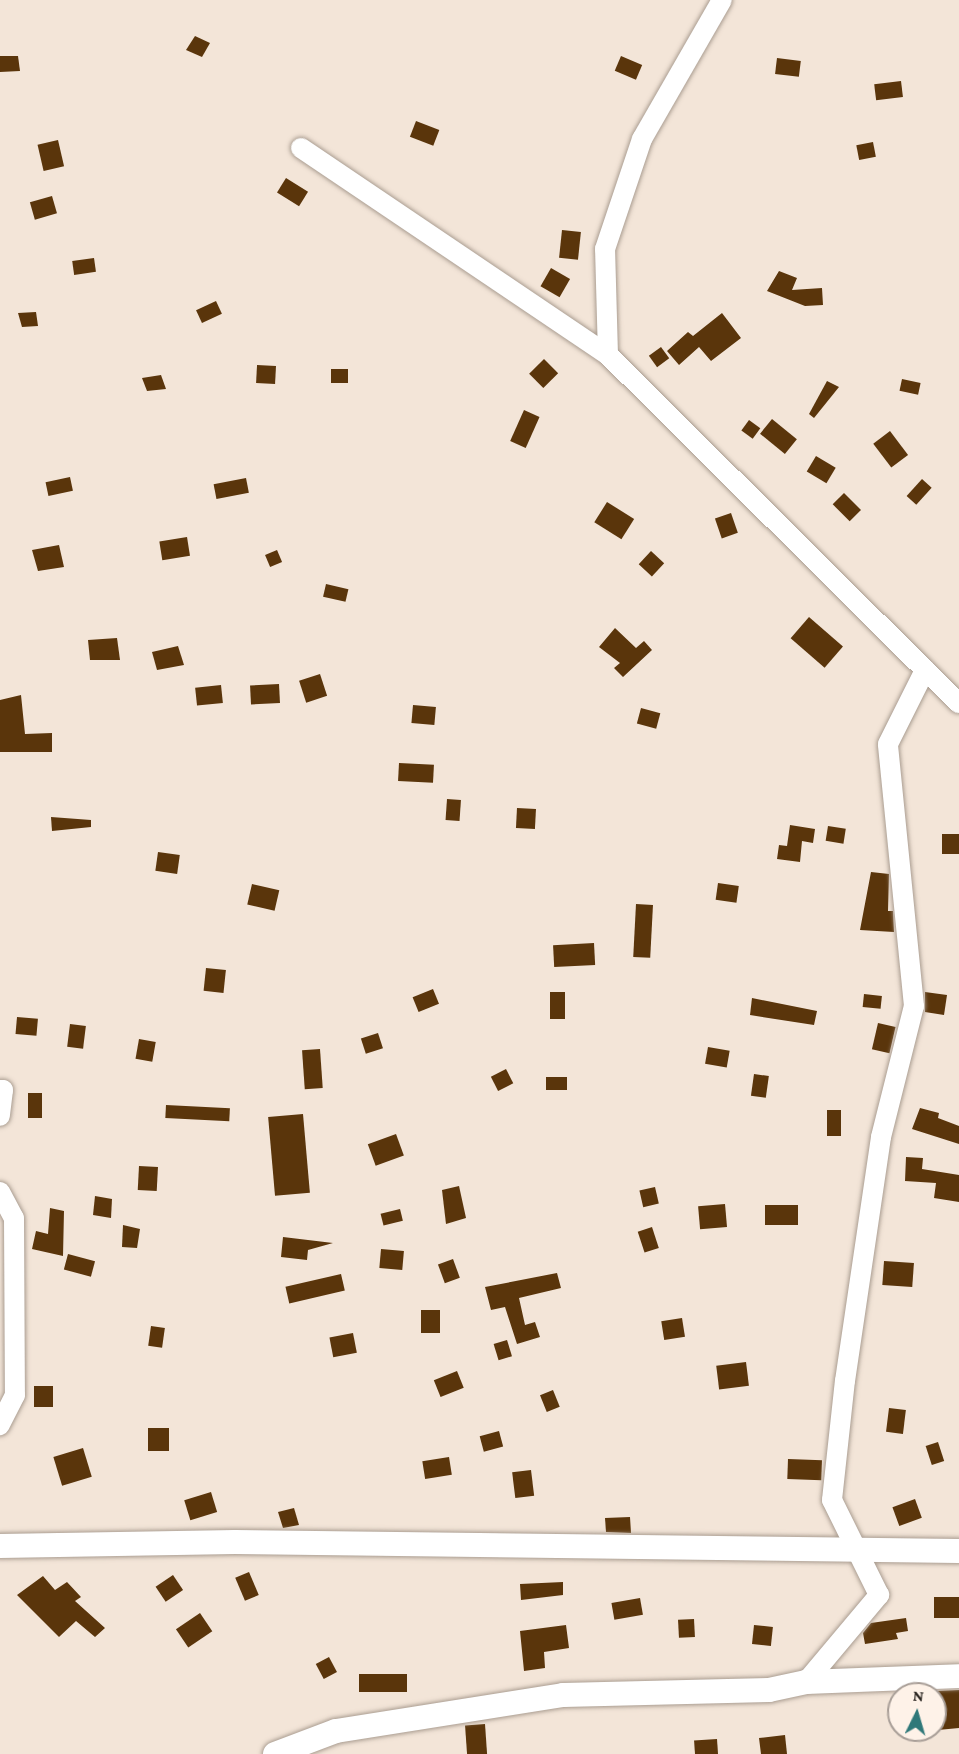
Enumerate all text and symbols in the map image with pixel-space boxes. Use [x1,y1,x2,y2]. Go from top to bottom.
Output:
north arrow [887,1682,947,1742]
text: N [912,1687,925,1705]

